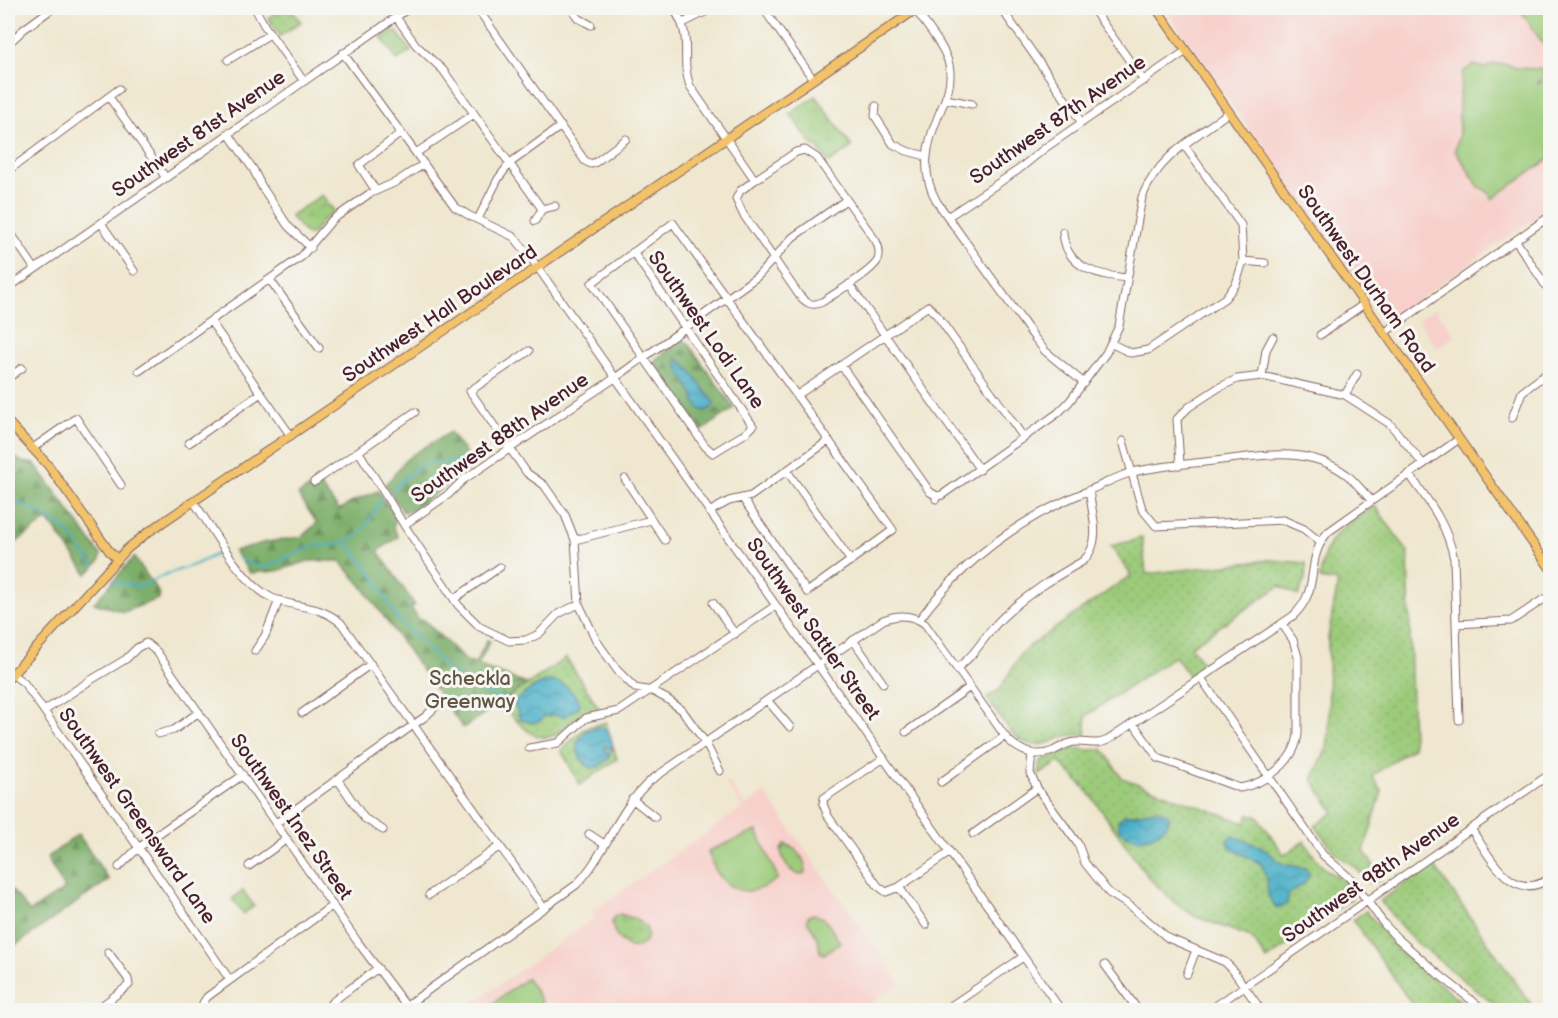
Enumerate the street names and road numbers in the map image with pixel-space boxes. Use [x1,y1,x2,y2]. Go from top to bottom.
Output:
street label: Southwest 87th Avenue [965,50,1151,190]
street label: Southwest 81st Avenue [108,65,290,203]
street label: Southwest Durham Road [1292,181,1440,377]
street label: Southwest Hall Boulevard [338,240,542,388]
street label: Southwest Lodi Lane [642,246,770,414]
street label: Southwest 88th Avenue [407,368,593,508]
street label: Southwest Sattler Street [741,533,885,725]
street label: Southwest Greensward Lane [53,703,221,929]
street label: Southwest Inez Street [225,729,357,905]
street label: Southwest 98th Avenue [1278,808,1464,948]

